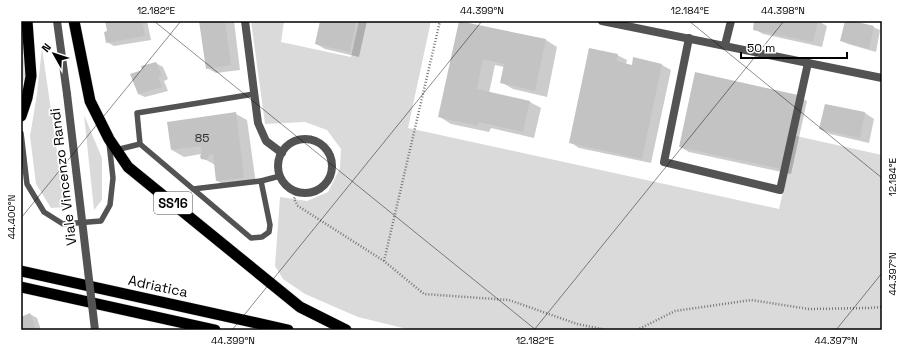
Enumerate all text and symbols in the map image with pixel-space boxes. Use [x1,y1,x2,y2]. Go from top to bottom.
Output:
text: 12.182°E [137,4,175,17]
text: 44.399°N [460,4,504,17]
text: 12.184°E [671,4,710,17]
text: 44.398°N [761,4,805,17]
north arrow [34,34,74,74]
scale bar [741,34,847,60]
text: N [38,40,54,55]
text: 50 m [747,40,775,56]
street label: Viale Vincenzo Randi [46,107,80,247]
house number: 85 [195,130,209,146]
text: 12.184°E [886,157,899,196]
road number: SS16 [154,192,192,214]
text: 44.400°N [5,195,18,239]
text: 44.397°N [886,252,899,296]
street label: Adriatica [127,271,189,301]
text: 44.399°N [211,334,255,347]
text: 12.182°E [516,334,554,347]
text: 44.397°N [814,334,858,347]

